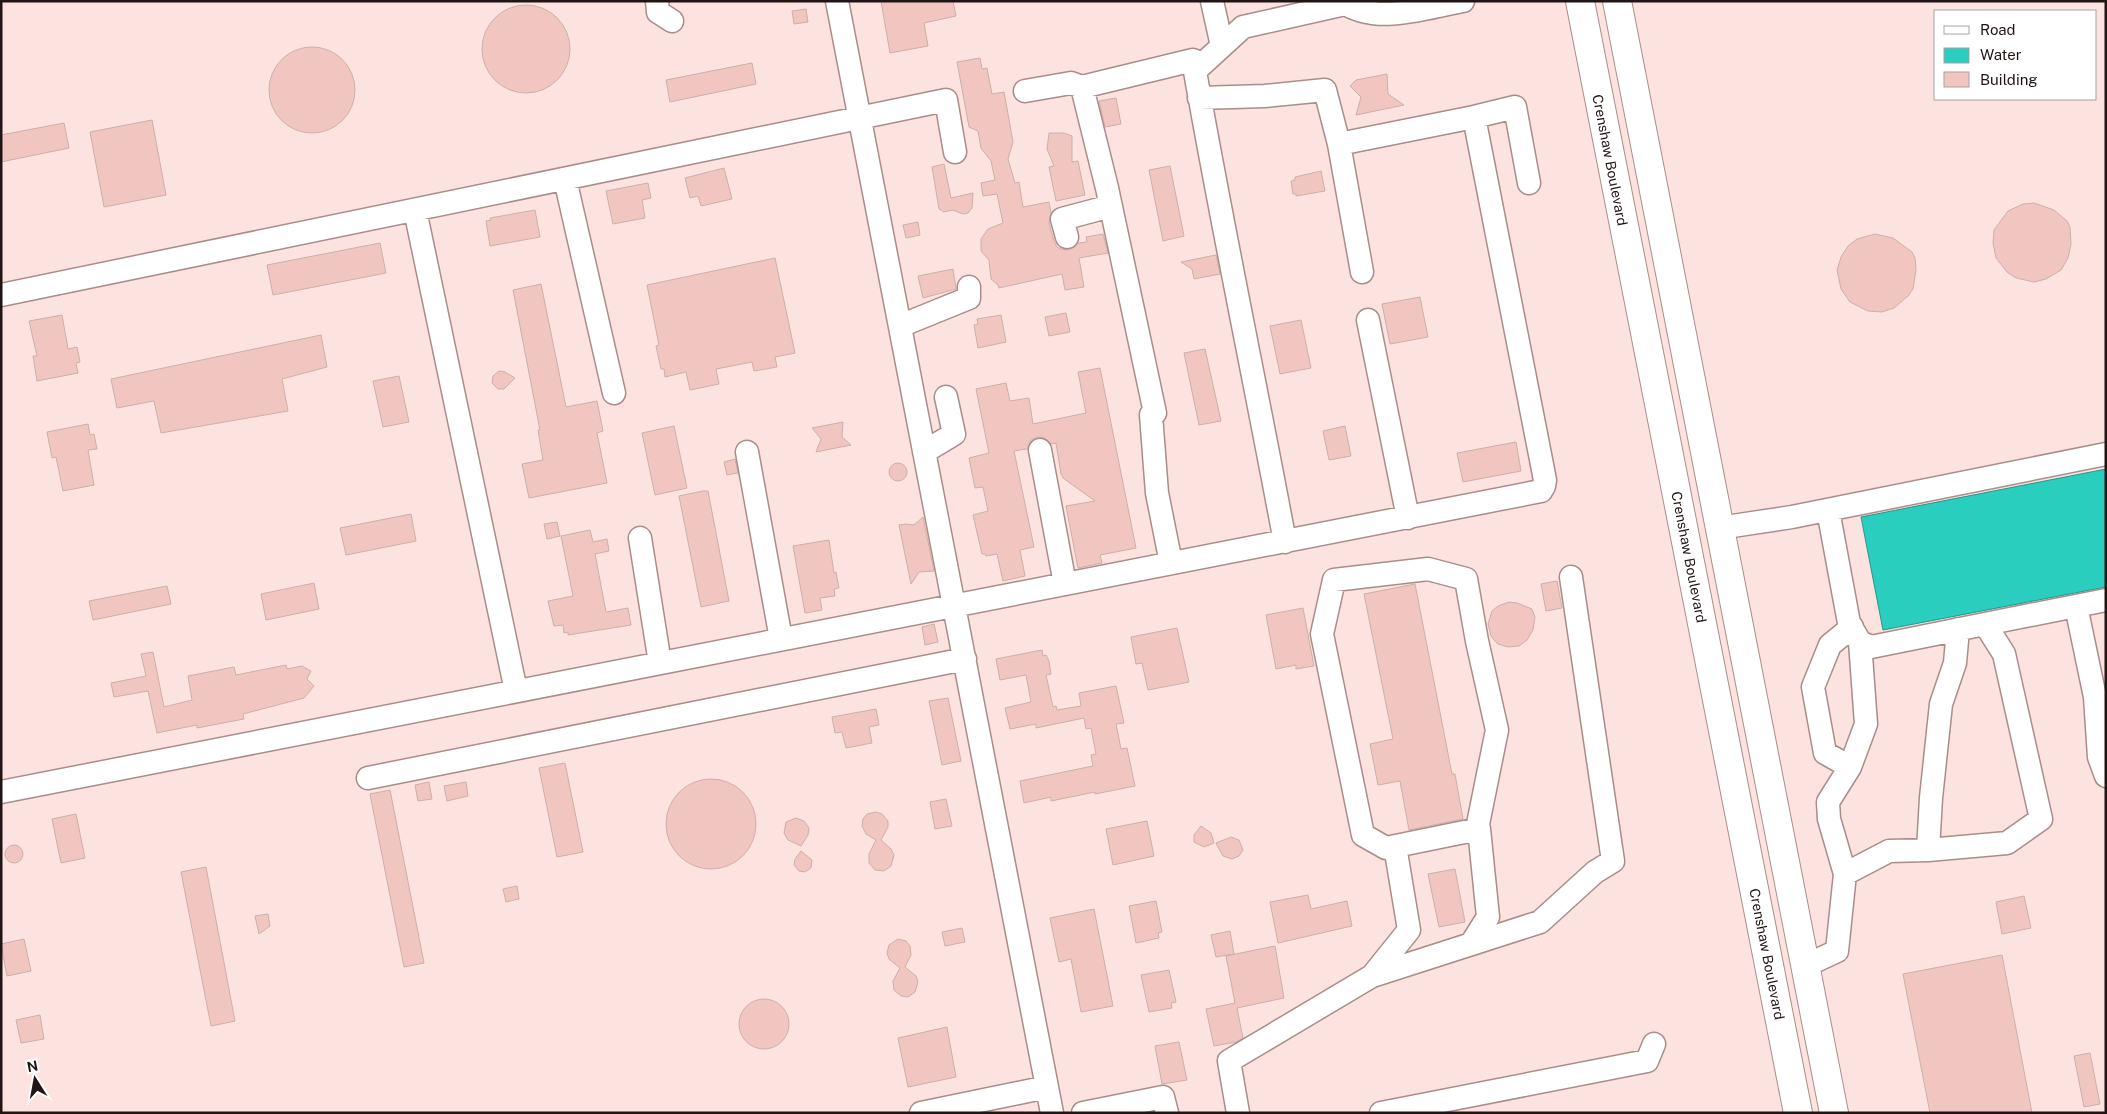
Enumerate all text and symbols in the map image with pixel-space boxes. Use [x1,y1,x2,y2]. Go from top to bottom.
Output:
legend [1934,10,2097,100]
text: Road [1980,21,2016,38]
text: Water [1980,46,2022,63]
text: Building [1980,71,2038,88]
street label: Crenshaw Boulevard [1589,93,1631,227]
street label: Crenshaw Boulevard [1668,490,1710,624]
street label: Crenshaw Boulevard [1746,887,1788,1021]
north arrow [10,1054,60,1104]
text: N [26,1057,39,1075]

